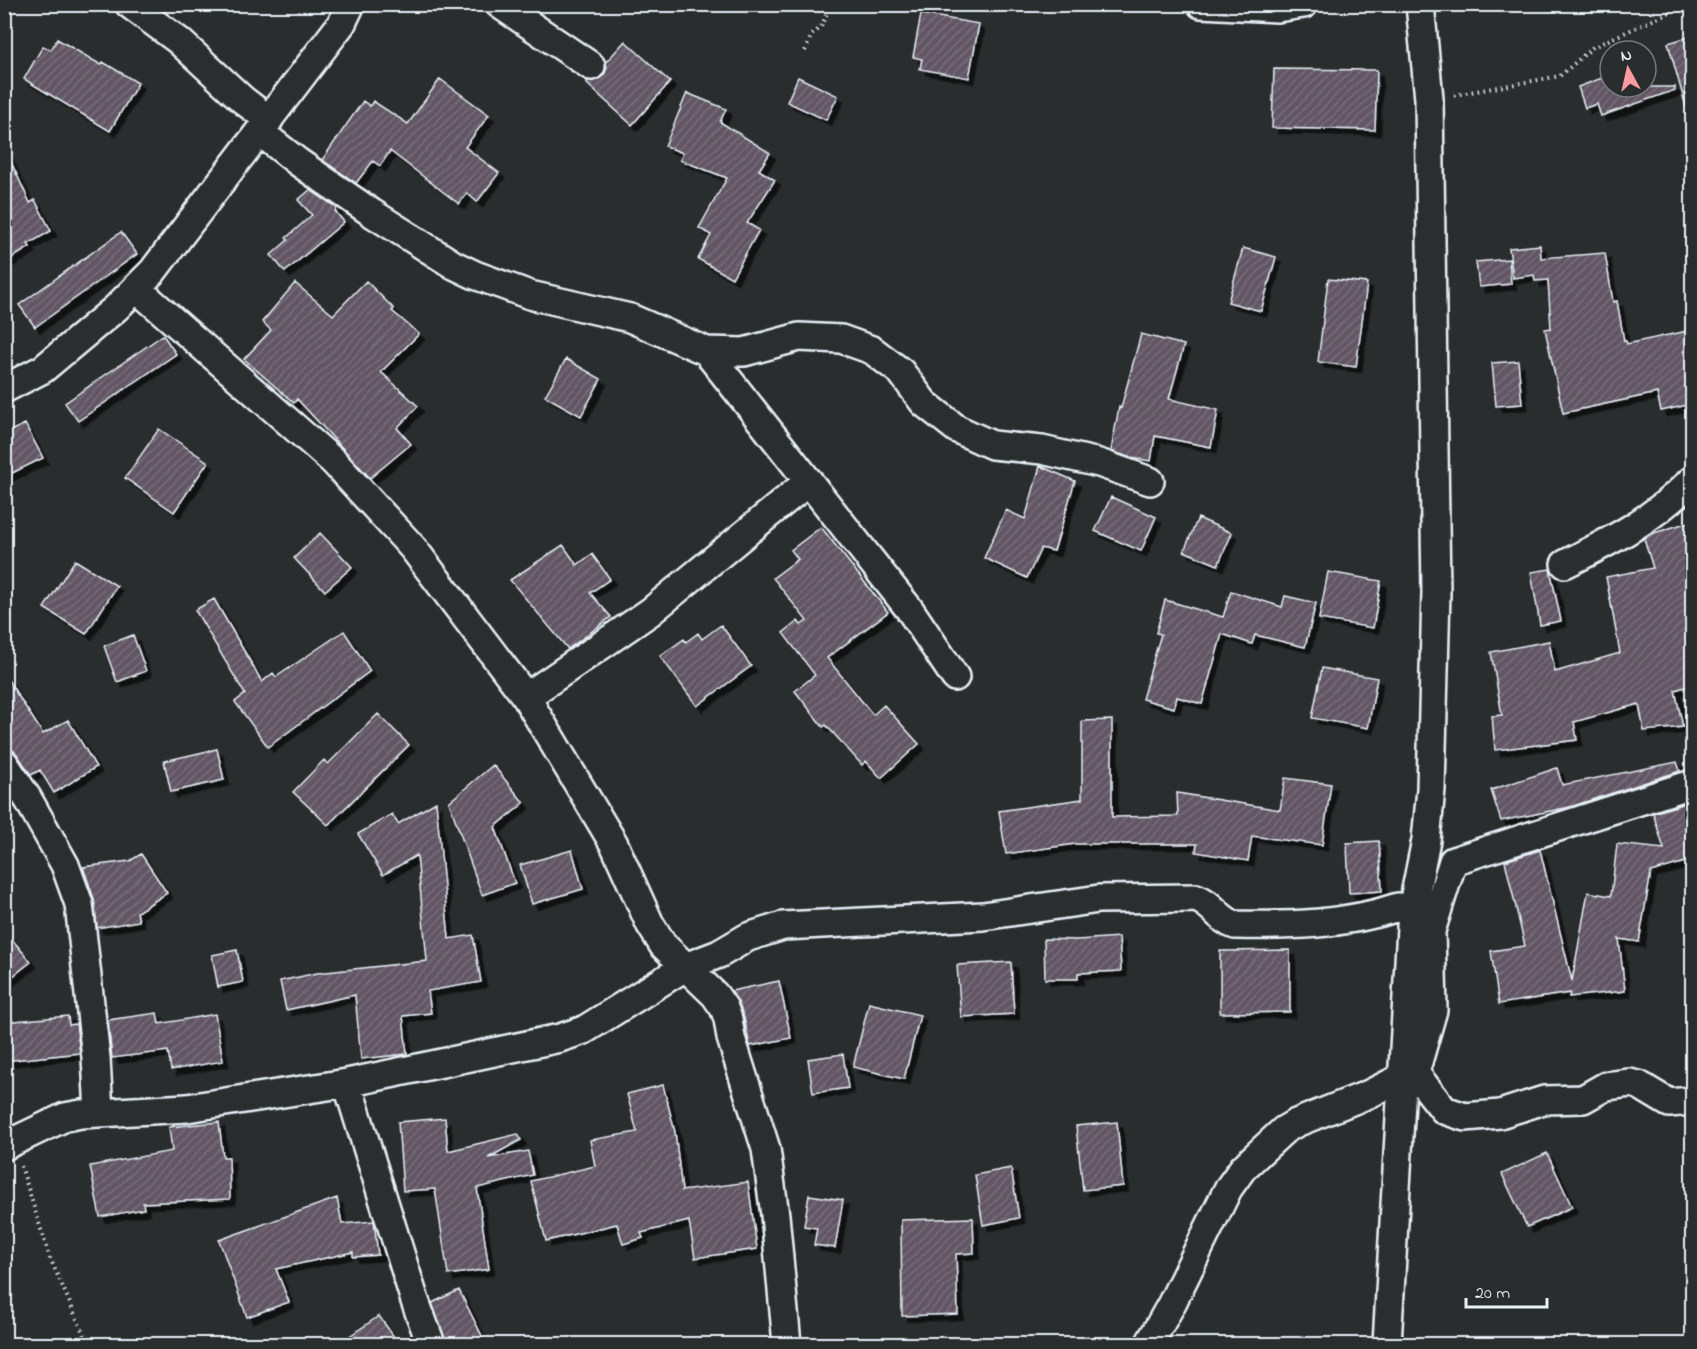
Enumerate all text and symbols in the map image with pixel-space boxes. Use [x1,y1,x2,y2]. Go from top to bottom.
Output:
north arrow [1598,39,1658,99]
text: N [1619,43,1633,69]
scale bar [1466,1271,1547,1309]
text: 20 m [1475,1281,1510,1307]

